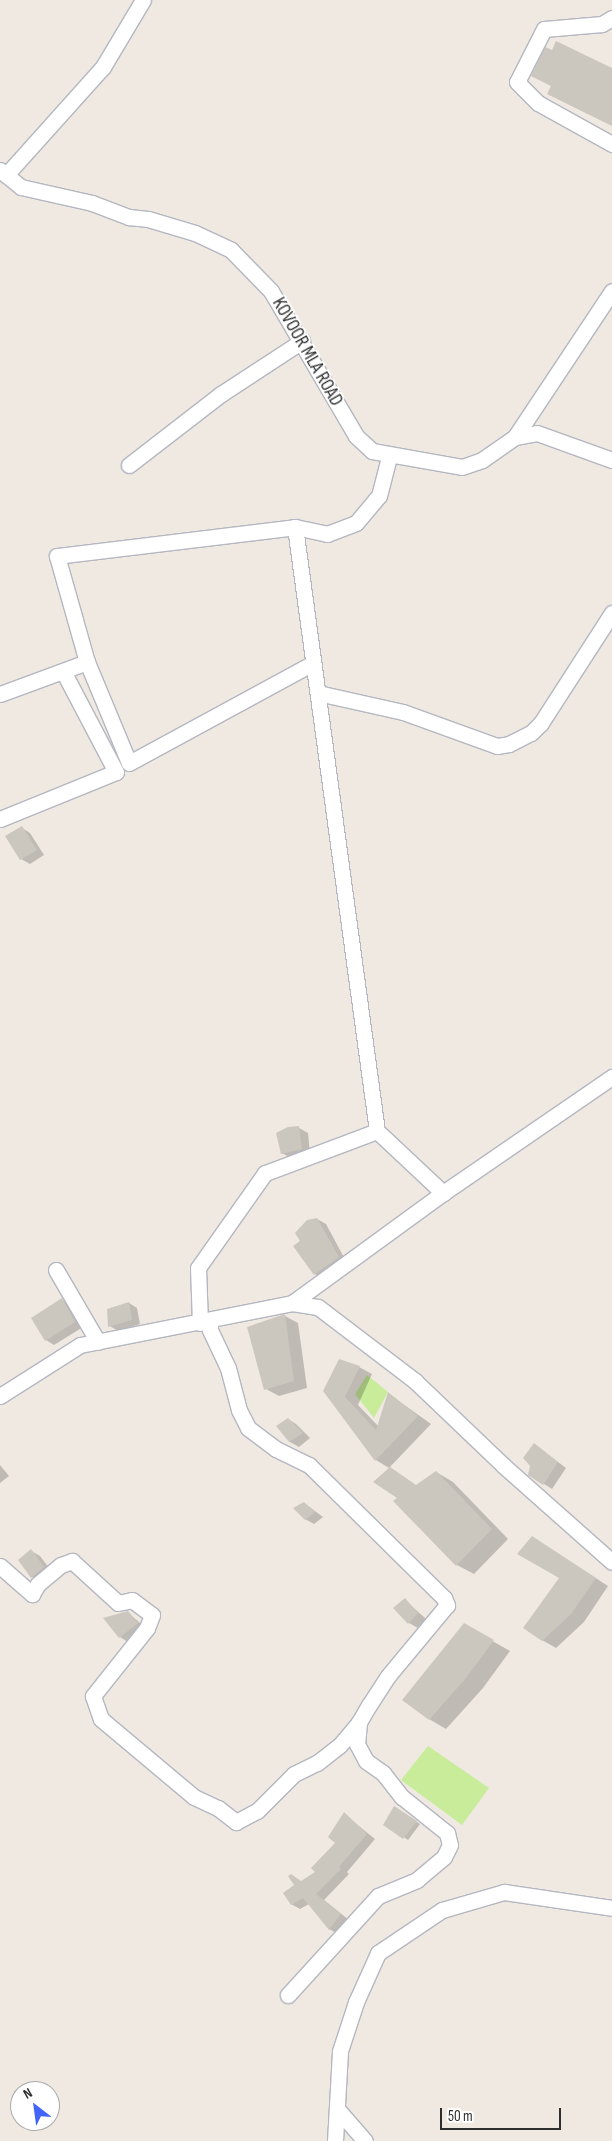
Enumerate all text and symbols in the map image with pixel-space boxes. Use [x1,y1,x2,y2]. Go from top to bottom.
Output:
street label: KOVOOR MLA ROAD [267,294,347,410]
north arrow [10,2081,60,2131]
text: N [20,2084,35,2103]
scale bar [442,2098,563,2130]
text: 50 m [448,2107,473,2126]

